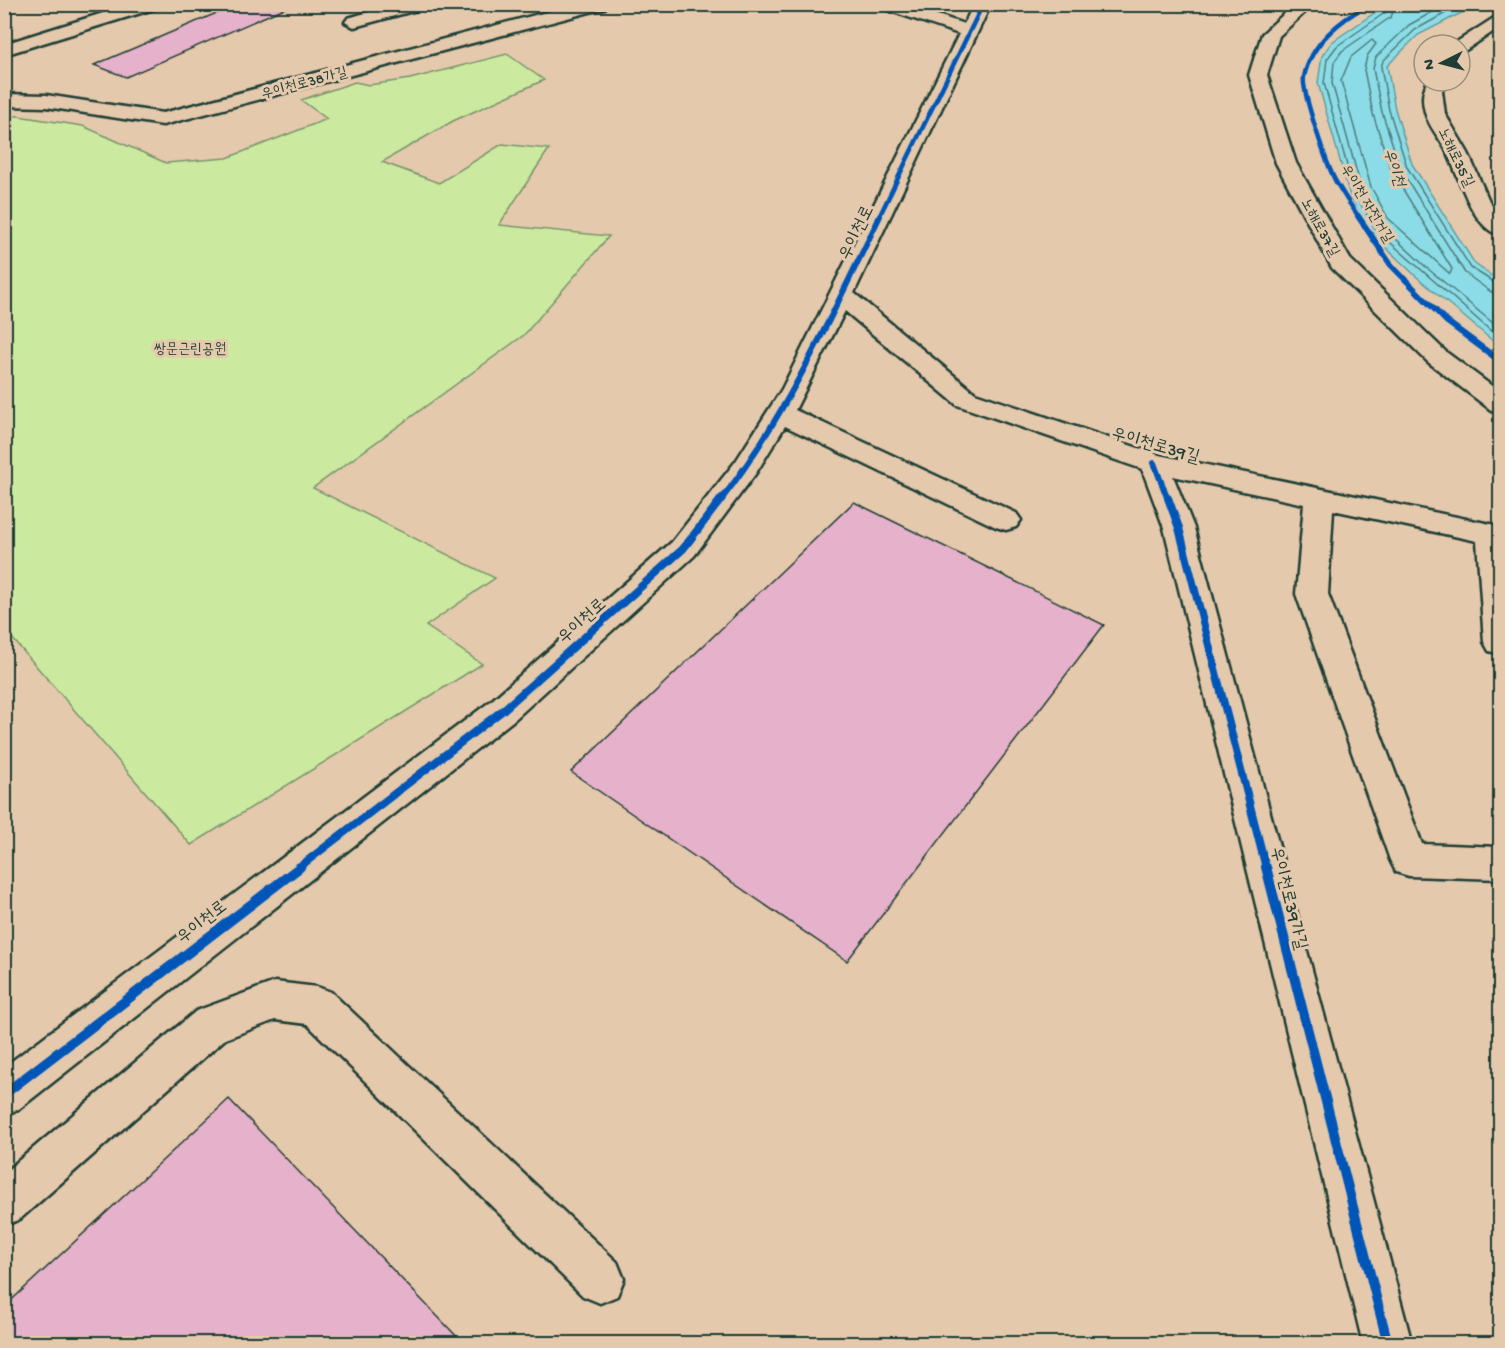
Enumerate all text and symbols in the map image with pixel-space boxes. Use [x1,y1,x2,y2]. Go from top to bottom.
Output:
north arrow [1412,33,1472,93]
text: N [1421,57,1441,70]
street label: 우이천로38가길 [259,64,350,104]
street label: 노해로35길 [1433,125,1477,191]
water label: 우이천 [1378,147,1408,191]
street label: 우이천 자전거길 [1336,162,1397,246]
street label: 노해로37길 [1296,196,1343,260]
street label: 우이천로 [835,202,879,264]
park label: 쌍문근린공원 [154,341,226,359]
street label: 우이천로39길 [1109,424,1202,469]
street label: 우이천로 [554,595,611,649]
street label: 우이천로39가길 [1265,845,1311,953]
street label: 우이천로 [173,897,232,949]

